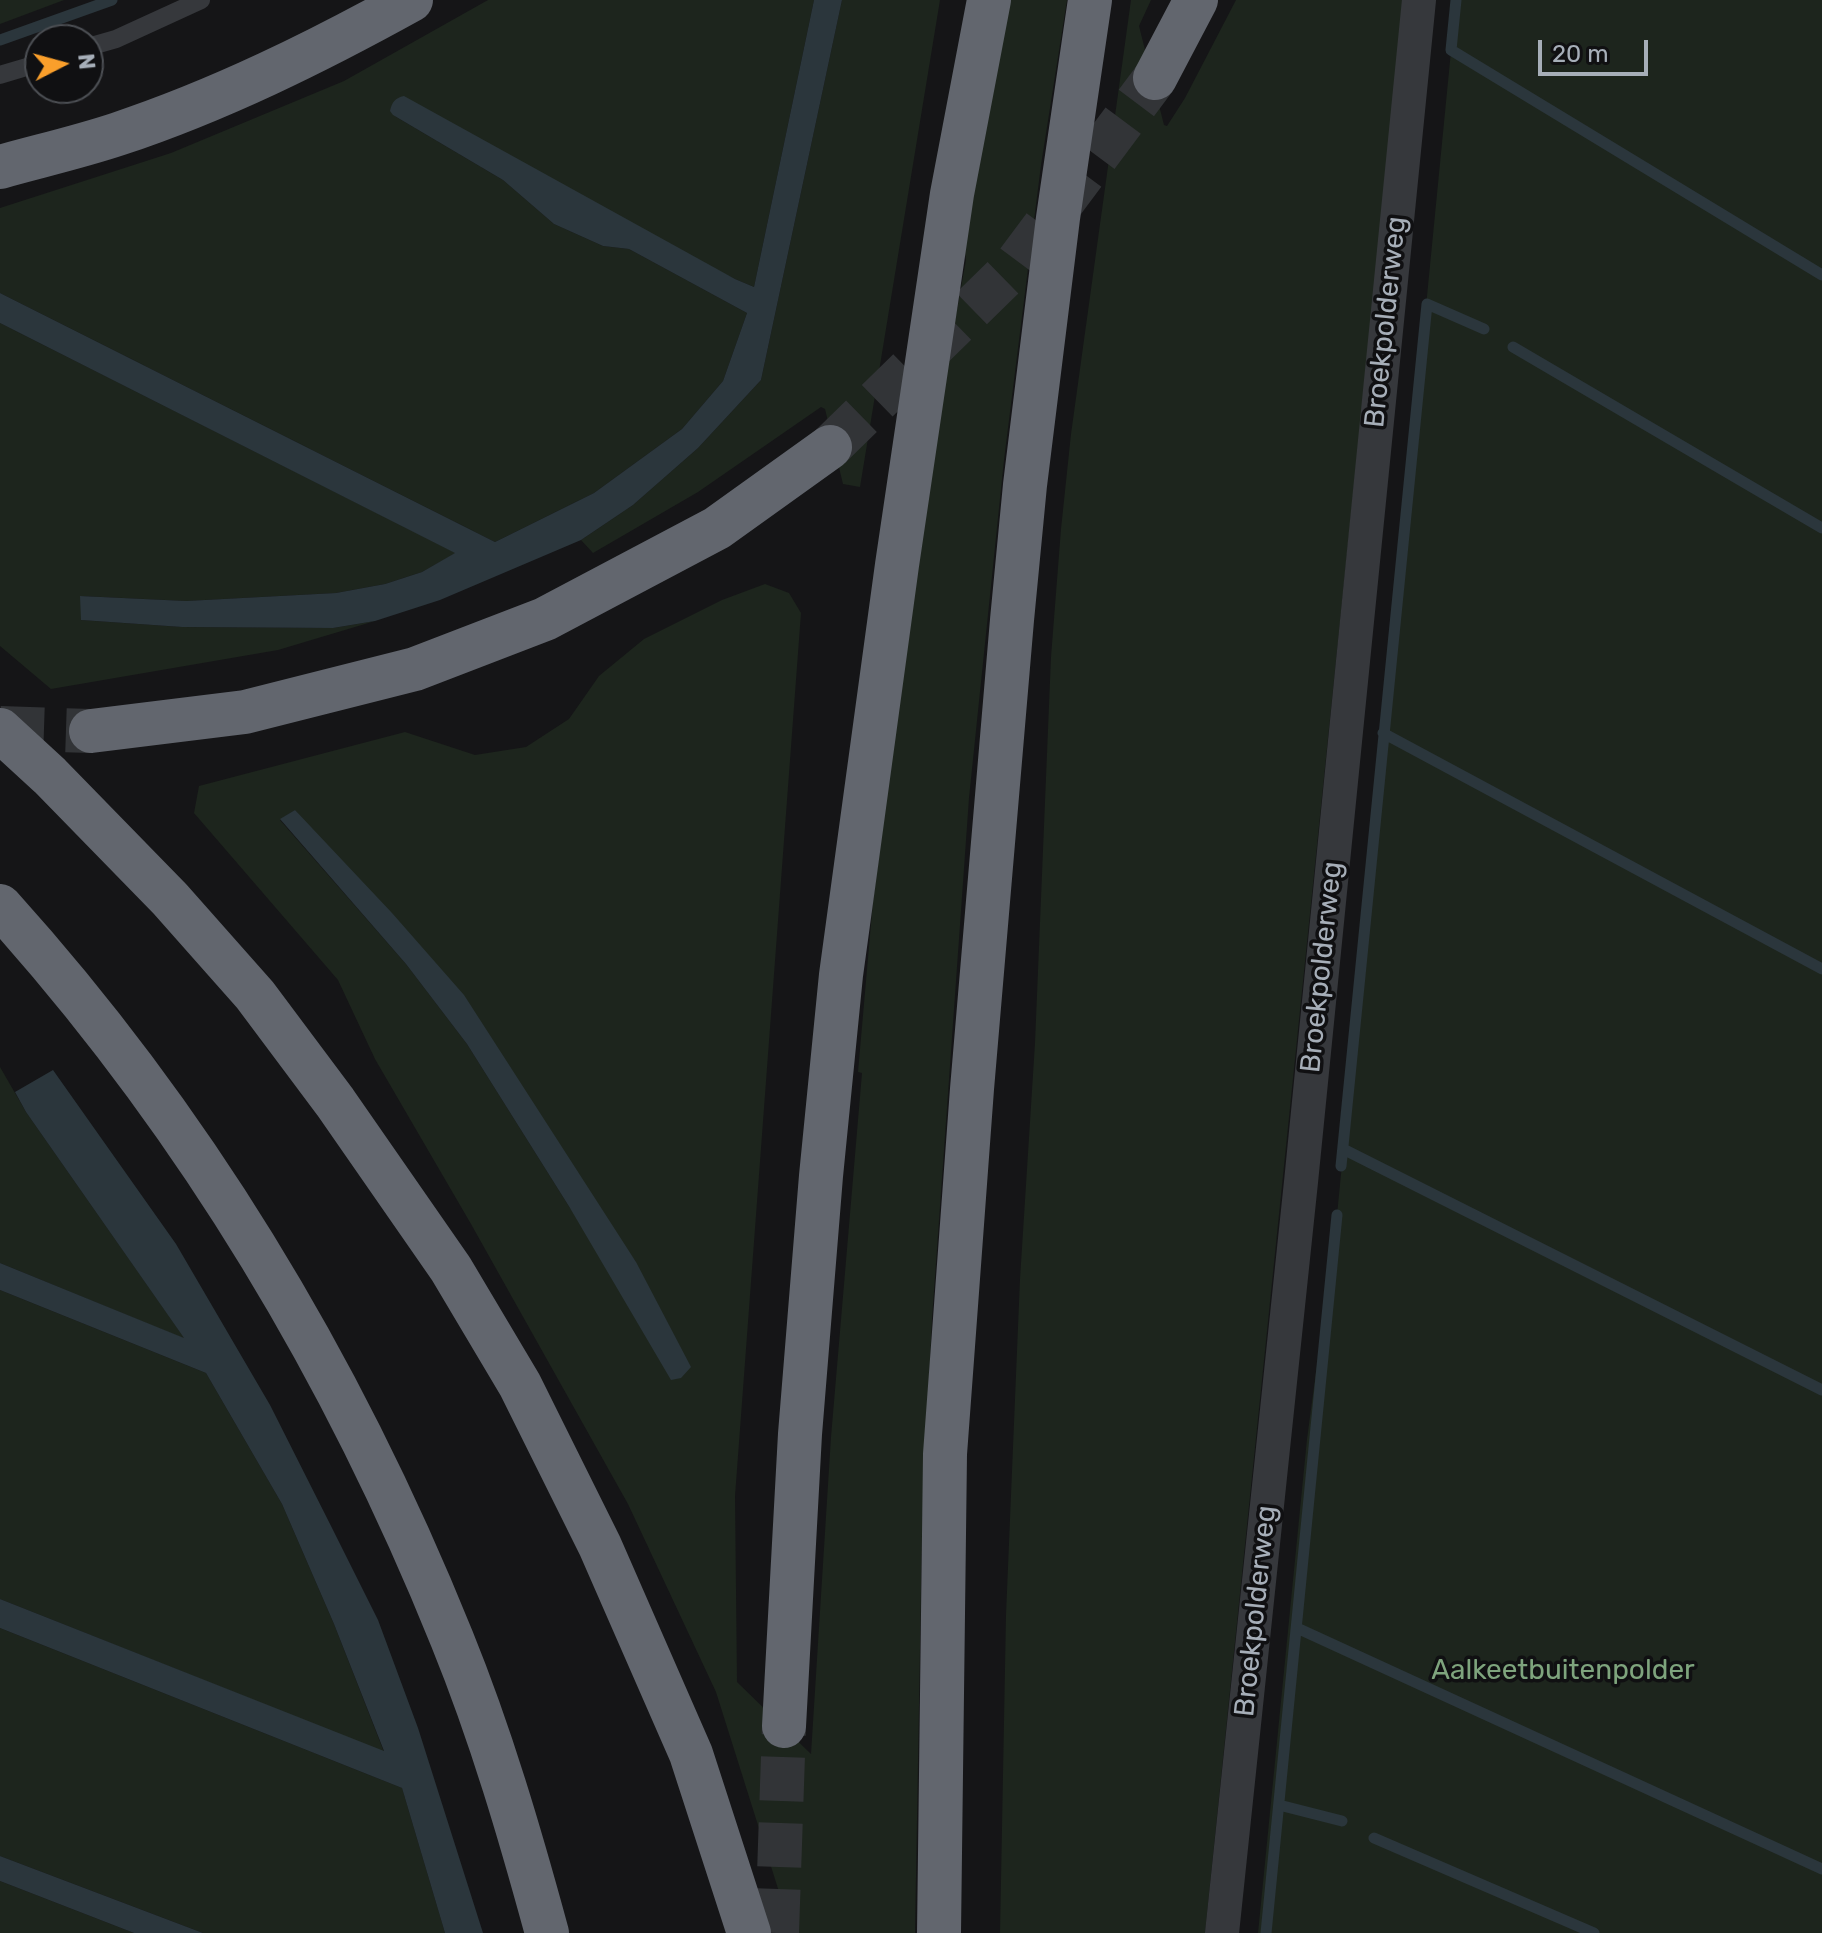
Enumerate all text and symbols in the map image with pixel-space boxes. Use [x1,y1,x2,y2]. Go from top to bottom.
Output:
north arrow [24,24,104,104]
scale bar [1542,24,1652,74]
text: 20 m [1552,40,1609,68]
text: N [72,52,101,71]
street label: Broekpolderweg [1358,215,1414,429]
street label: Broekpolderweg [1294,860,1350,1074]
street label: Broekpolderweg [1228,1504,1284,1718]
park label: Aalkeetbuitenpolder [1431,1654,1695,1688]

